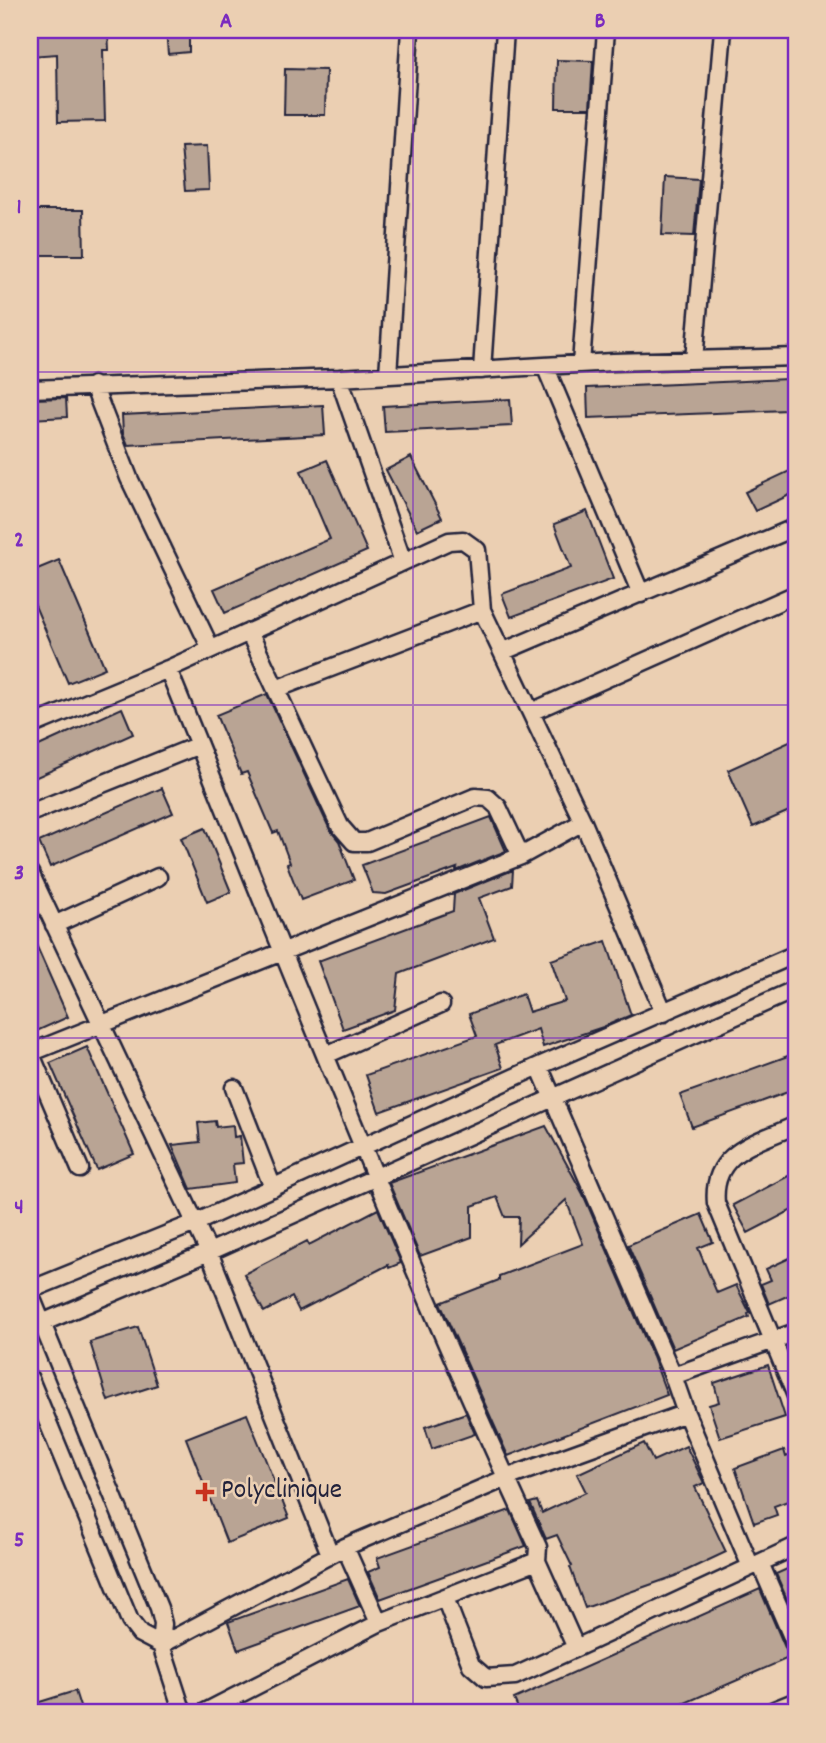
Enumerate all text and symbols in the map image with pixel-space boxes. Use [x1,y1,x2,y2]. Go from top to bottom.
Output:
text: A [220,6,232,39]
text: B [595,6,606,39]
text: 1 [16,192,22,225]
text: 2 [14,525,24,558]
text: 3 [14,858,24,891]
text: 4 [14,1192,24,1225]
place label: Polyclinique [221,1472,342,1512]
marker: Polyclinique [195,1482,215,1502]
text: 5 [14,1525,24,1558]

